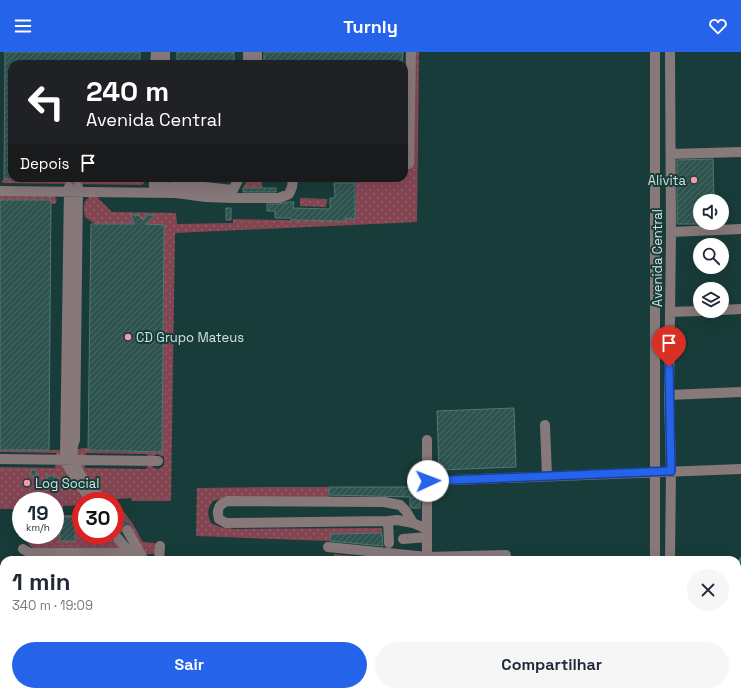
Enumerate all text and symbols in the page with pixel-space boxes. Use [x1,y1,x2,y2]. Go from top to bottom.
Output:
icon: menu [12,15,34,37]
text: Turnly [343,15,398,38]
icon: heart [707,15,729,37]
text: 240 m [86,73,169,109]
icon: left [20,76,72,128]
text: Avenida Central [86,108,222,131]
icon: arrive [77,152,99,174]
text: Depois [20,154,69,173]
place label: Alivita [648,172,687,189]
marker: Alivita [689,175,699,185]
map controls [693,194,729,318]
button: sound [693,194,729,230]
street label: Avenida Central [649,209,666,307]
button: search [693,238,729,274]
button: layers [693,282,729,318]
pin [652,326,686,367]
place label: CD Grupo Mateus [136,329,244,346]
marker: CD Grupo Mateus [123,332,133,342]
icon: arrive [658,332,680,354]
position arrow [407,460,449,502]
place label: Log Social [35,475,99,492]
marker: Log Social [22,478,32,488]
speed limit sign: 30 [72,492,124,544]
text: 19 [27,500,49,526]
text: km/h [26,521,50,534]
text: 1 min [12,566,71,597]
button: close [687,569,729,611]
text: 340 m · 19:09 [12,597,93,614]
button: Sair [12,642,367,688]
button: Compartilhar [375,642,729,688]

